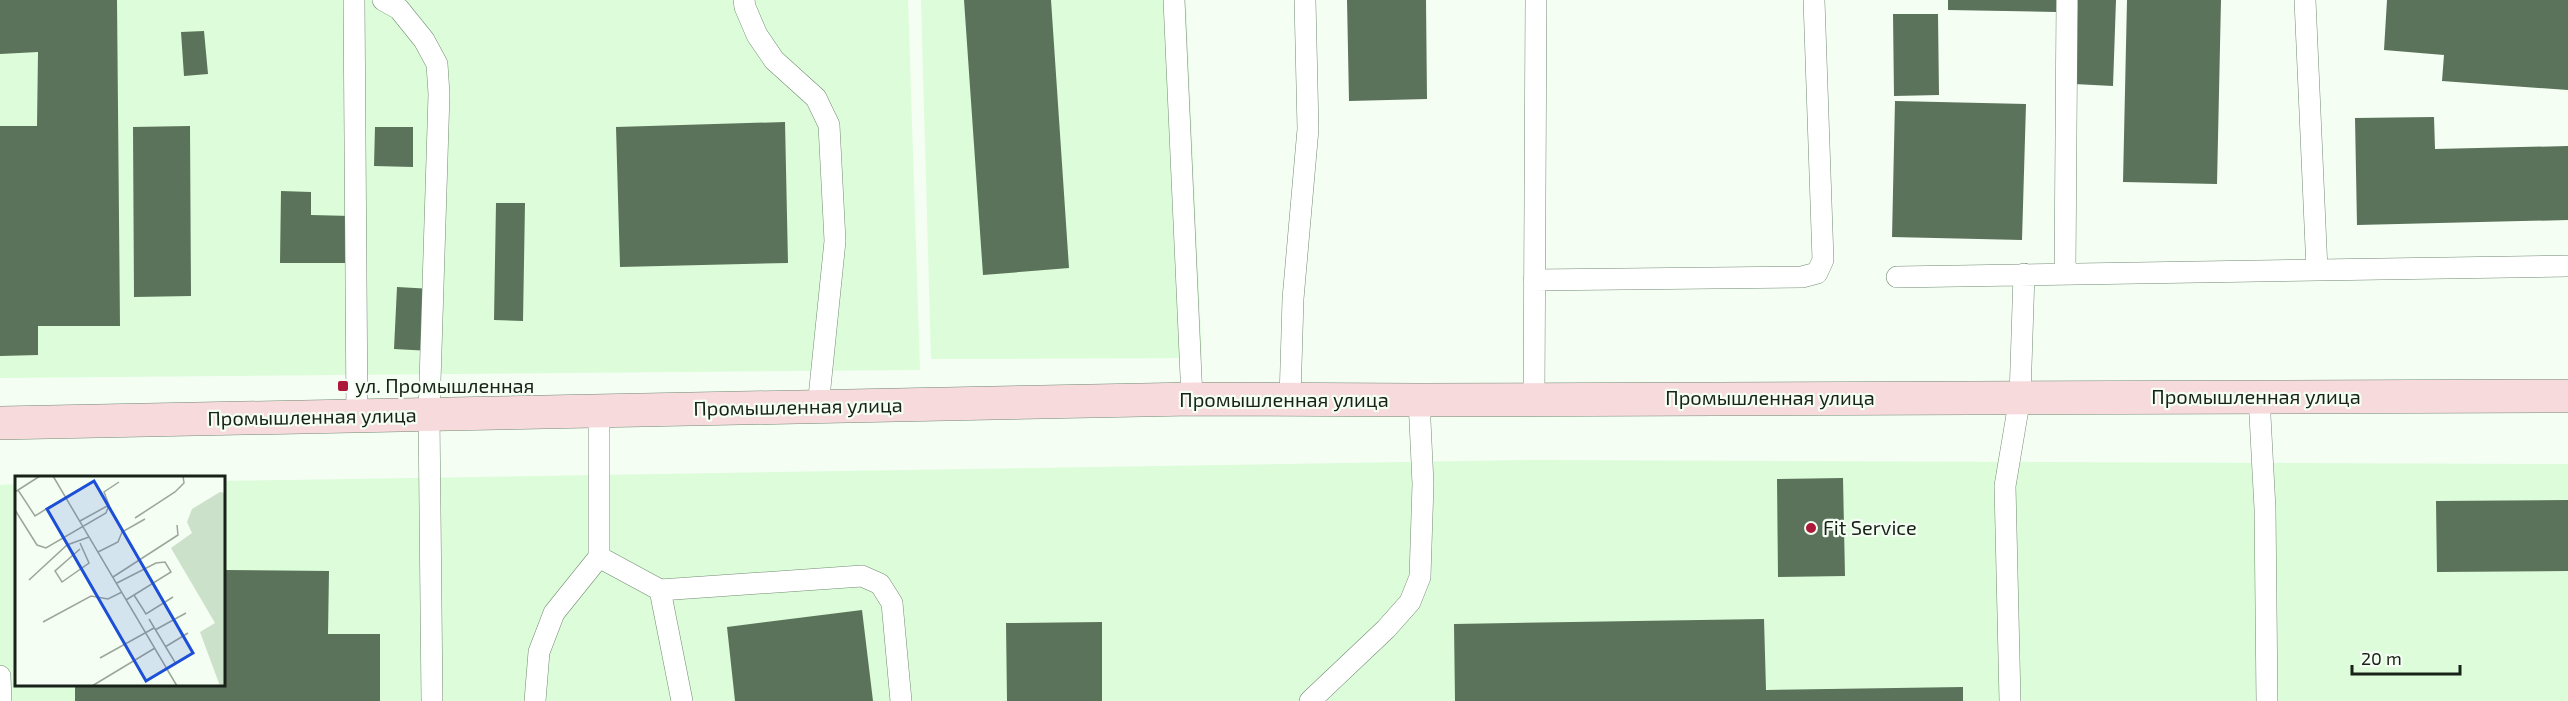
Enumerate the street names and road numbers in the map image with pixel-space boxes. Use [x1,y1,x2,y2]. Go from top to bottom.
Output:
street label: Промышленная улица [2151,384,2361,409]
street label: Промышленная улица [1665,385,1875,410]
street label: Промышленная улица [1179,387,1389,412]
street label: Промышленная улица [693,392,903,421]
street label: Промышленная улица [207,402,417,431]

